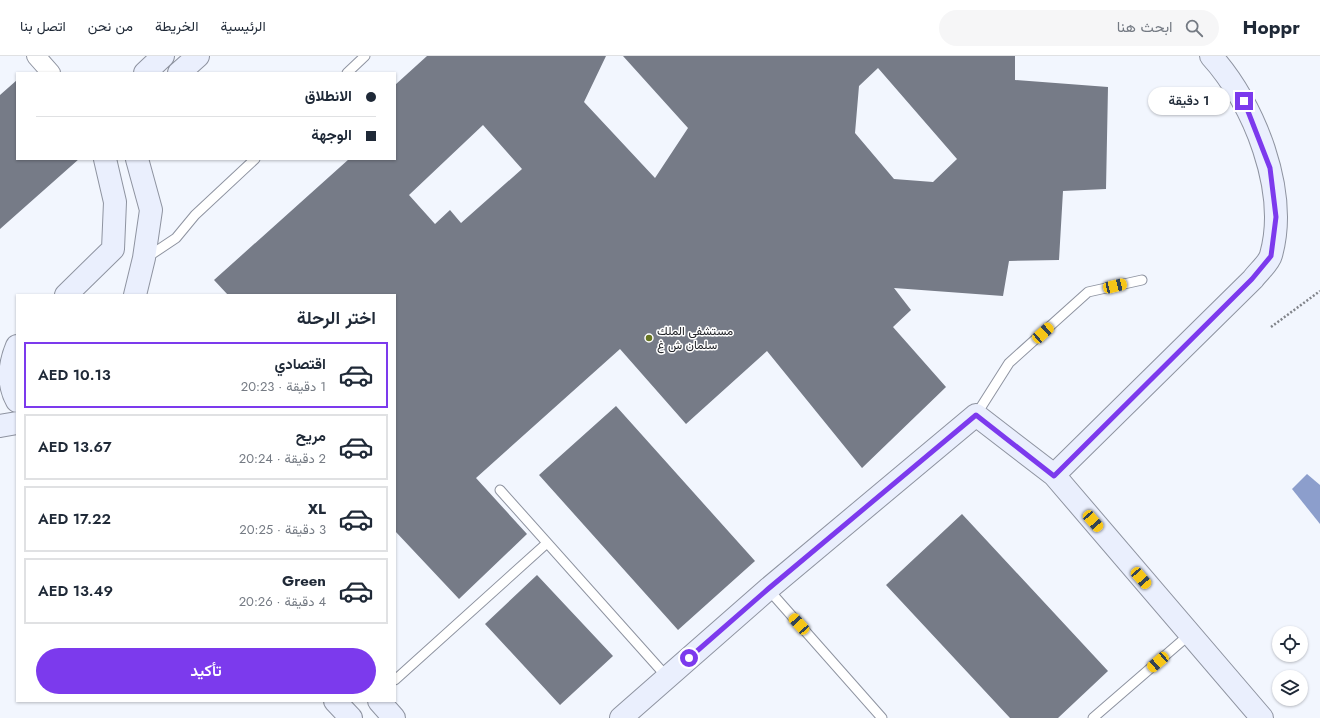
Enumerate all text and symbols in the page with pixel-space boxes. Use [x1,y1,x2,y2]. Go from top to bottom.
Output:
search box [939,10,1219,46]
text: Hoppr [1243,14,1300,41]
text: اتصل بنا [20,16,66,36]
text: من نحن [88,16,133,36]
text: الخريطة [155,16,198,36]
text: الرئيسية [220,16,266,36]
text: ابحث هنا [1117,16,1173,38]
icon: search [1183,17,1205,39]
text: الانطلاق [305,85,352,107]
callout: 1 دقيقة [1148,87,1230,115]
text: 1 دقيقة [1169,91,1209,110]
route end [1235,92,1253,110]
text: الوجهة [311,124,352,146]
car [1102,277,1128,295]
text: اختر الرحلة [297,305,376,331]
car [1030,321,1056,345]
place label: مستشفى الملك سلمان ش غ [657,322,733,354]
marker: مستشفى الملك سلمان ش غ [644,333,654,343]
text: اقتصادي [274,353,326,375]
icon: car [338,357,374,393]
text: AED 10.13 [38,364,111,386]
text: 1 دقيقة · 20:23 [241,377,326,396]
text: مريح [296,425,326,447]
icon: car [338,429,374,465]
text: AED 13.67 [38,436,112,458]
text: 2 دقيقة · 20:24 [239,449,326,468]
text: XL [308,498,326,520]
icon: car [338,501,374,537]
text: AED 17.22 [38,508,111,530]
car [1081,508,1105,534]
text: 3 دقيقة · 20:25 [239,520,326,539]
car [1129,565,1153,591]
text: Green [282,570,326,592]
icon: car [338,573,374,609]
text: AED 13.49 [38,580,113,602]
text: 4 دقيقة · 20:26 [239,592,326,611]
car [787,611,811,637]
map controls [1272,626,1308,706]
button: locate [1272,626,1308,662]
button: تأكيد [36,648,376,694]
route start [680,649,698,667]
car [1145,650,1171,674]
button: layers [1272,670,1308,706]

